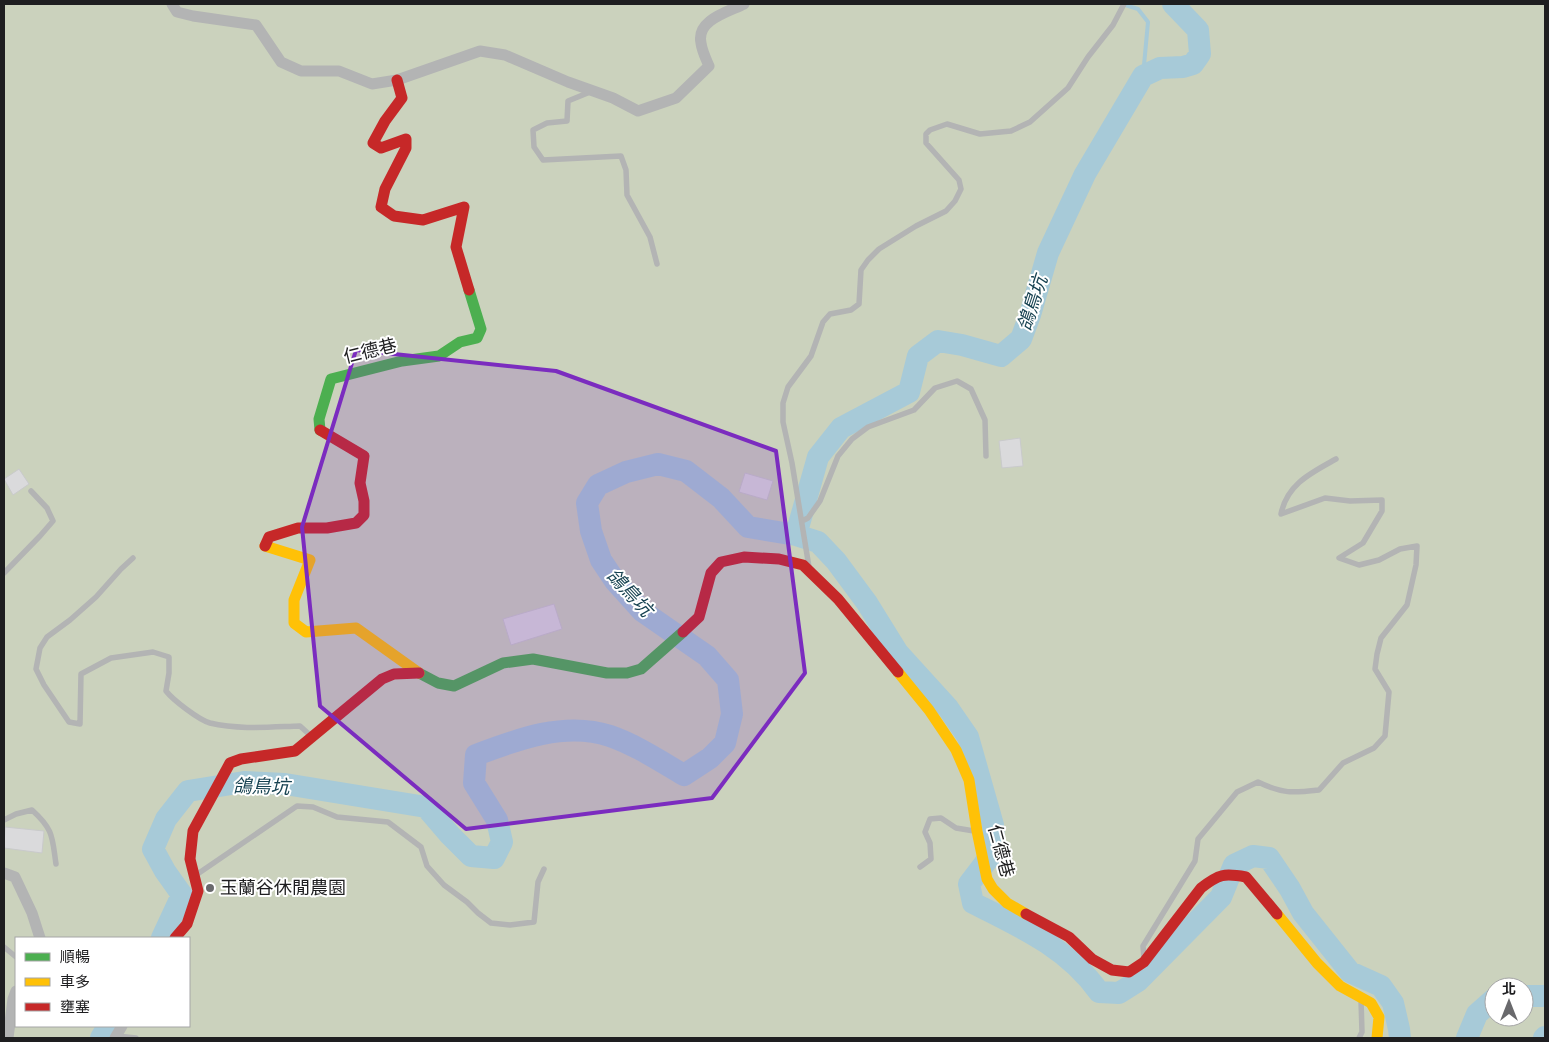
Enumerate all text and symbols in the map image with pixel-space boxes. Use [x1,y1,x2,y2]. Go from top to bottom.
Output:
water label: 鴿鳥坑 [1014,270,1052,334]
street label: 仁德巷 [341,335,399,367]
water label: 鴿鳥坑 [603,564,659,623]
water label: 鴿鳥坑 [232,776,293,798]
street label: 仁德巷 [984,822,1018,880]
place label: 玉蘭谷休閒農園 [220,878,346,898]
marker: 玉蘭谷休閒農園 [204,882,216,894]
legend [15,937,190,1027]
text: 順暢 [60,948,90,965]
text: 車多 [60,973,90,990]
north arrow [1484,977,1534,1027]
text: 北 [1502,981,1516,997]
text: 壅塞 [60,998,90,1015]

